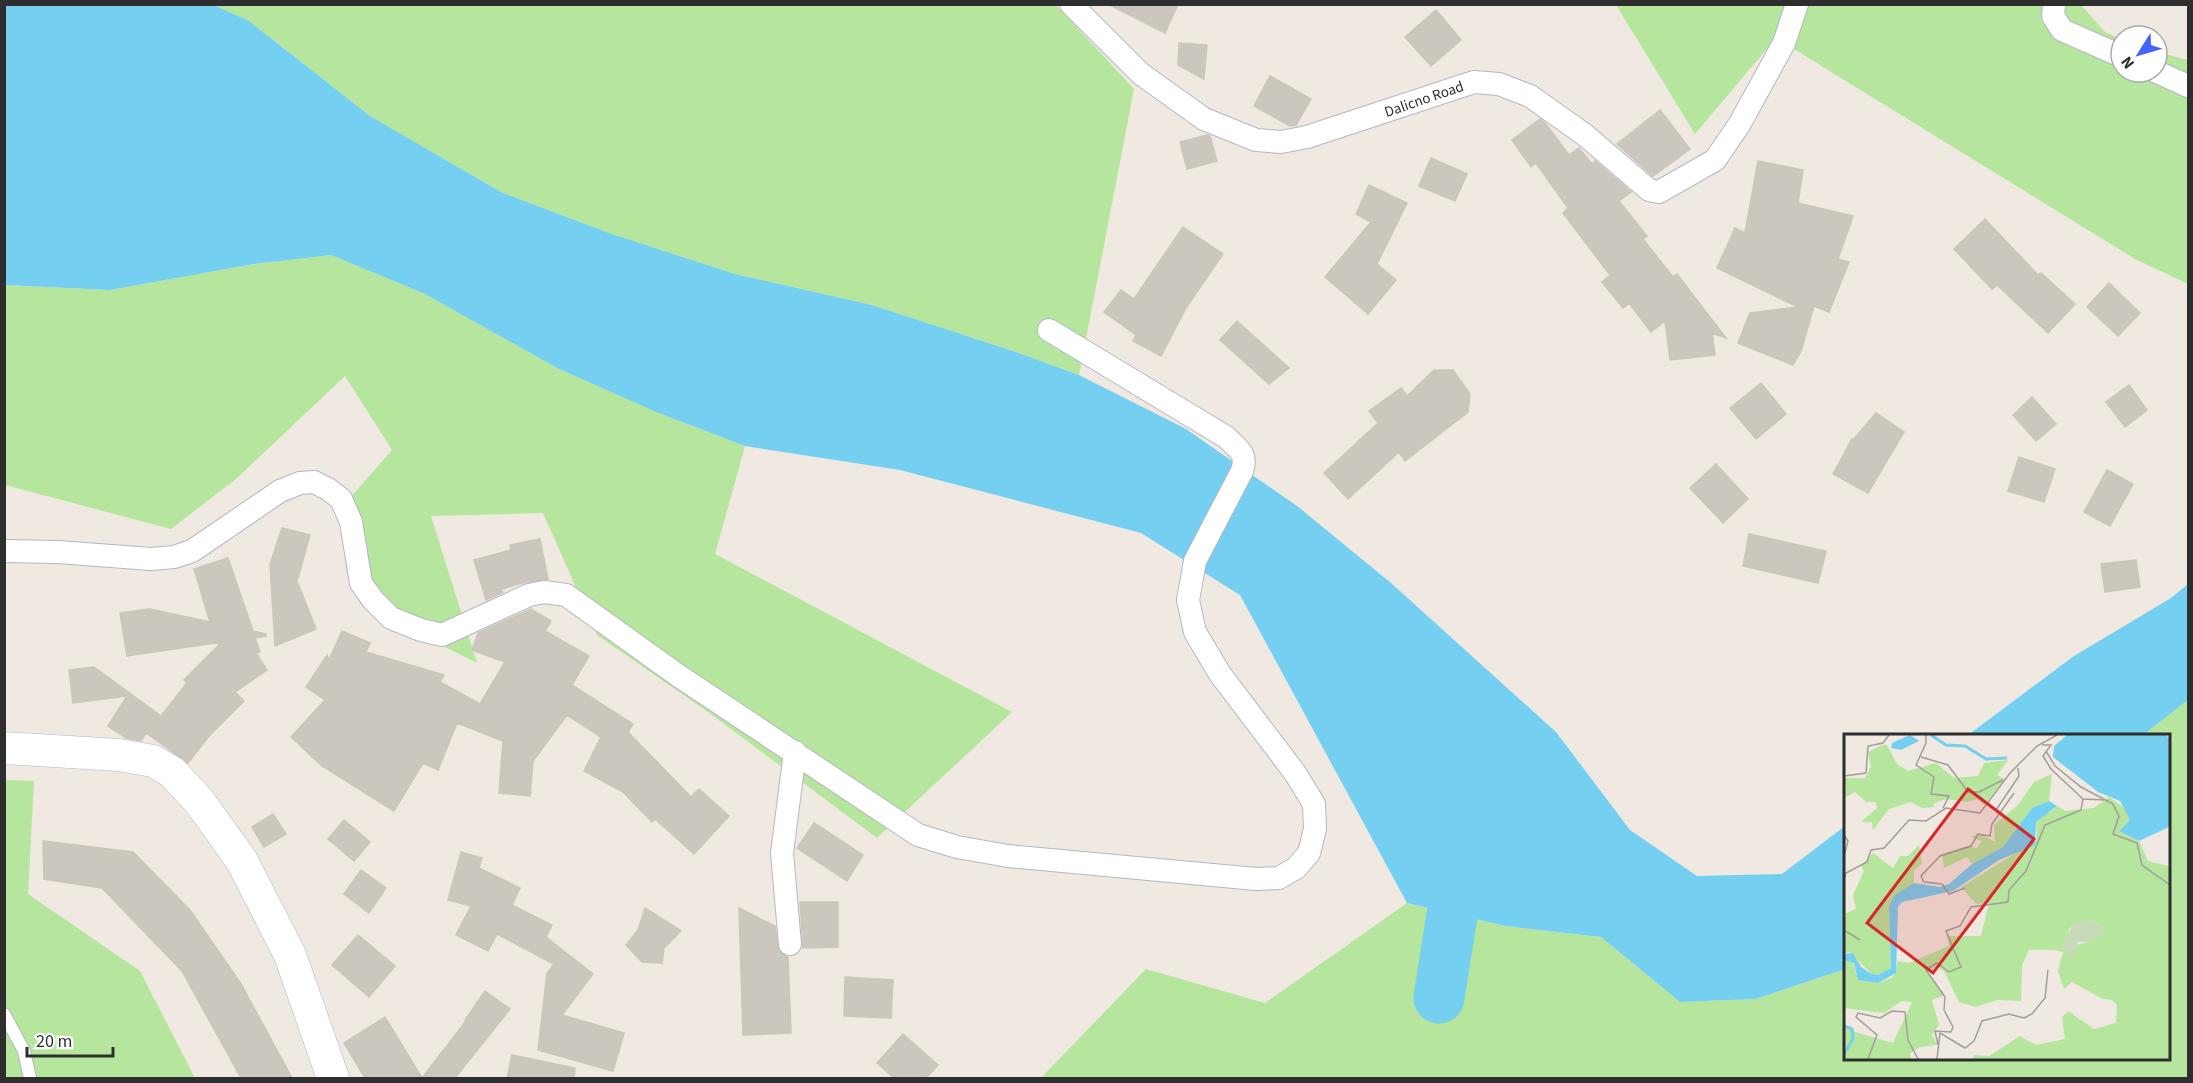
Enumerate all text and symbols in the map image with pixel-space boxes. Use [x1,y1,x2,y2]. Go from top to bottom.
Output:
north arrow [2109,24,2169,84]
text: N [2116,52,2140,73]
street label: Dalicno Road [1382,76,1467,123]
inset map [1844,734,2169,1059]
scale bar [27,1020,112,1058]
text: 20 m [36,1029,72,1054]

